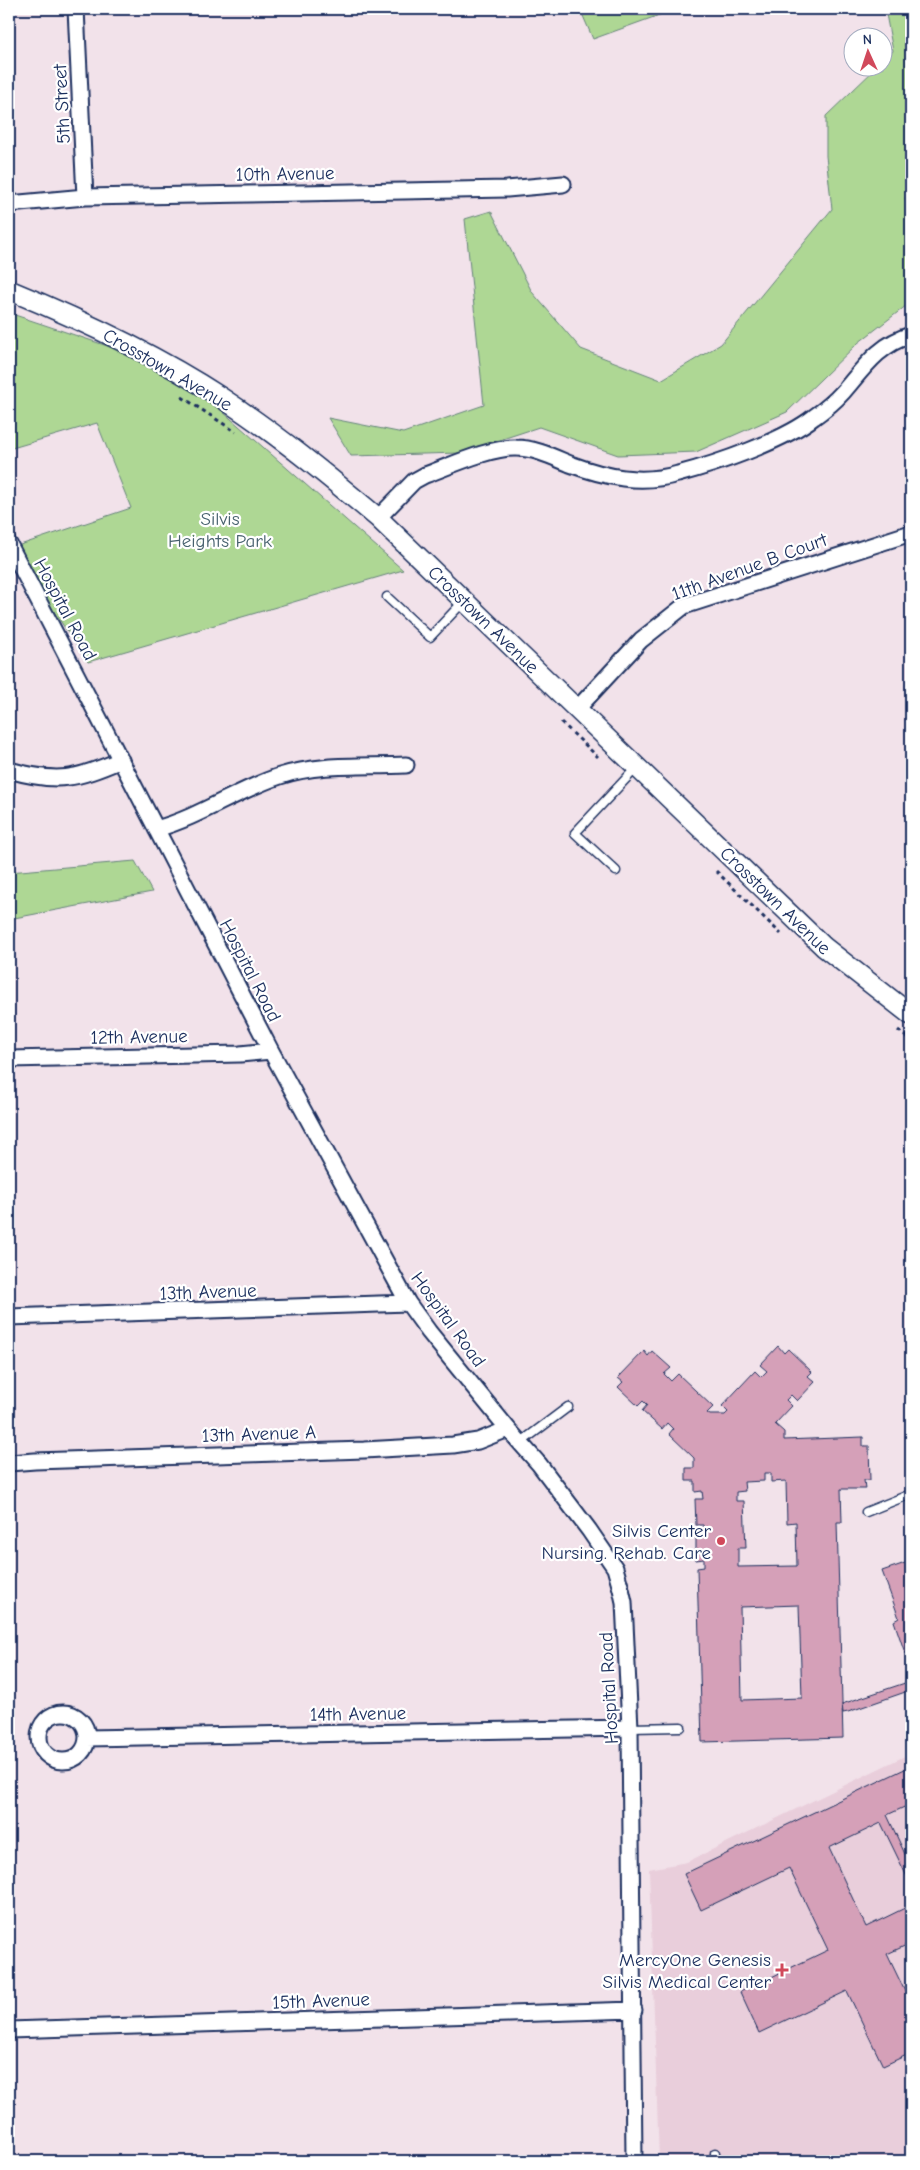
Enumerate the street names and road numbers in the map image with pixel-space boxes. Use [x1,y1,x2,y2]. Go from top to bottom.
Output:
street label: 5th Street [49,63,75,144]
street label: 10th Avenue [235,162,335,186]
street label: Crosstown Avenue [99,324,236,416]
street label: 11th Avenue B Court [669,528,831,605]
street label: Hospital Road [29,555,101,664]
street label: Crosstown Avenue [423,561,543,678]
street label: Crosstown Avenue [715,842,835,959]
street label: Hospital Road [215,915,285,1025]
street label: 12th Avenue [90,1025,188,1049]
street label: Hospital Road [406,1268,490,1371]
street label: 13th Avenue [159,1279,257,1305]
street label: 13th Avenue A [202,1421,317,1447]
street label: Hospital Road [595,1631,623,1745]
street label: 14th Avenue [310,1702,406,1726]
street label: 15th Avenue [272,1988,370,2014]

